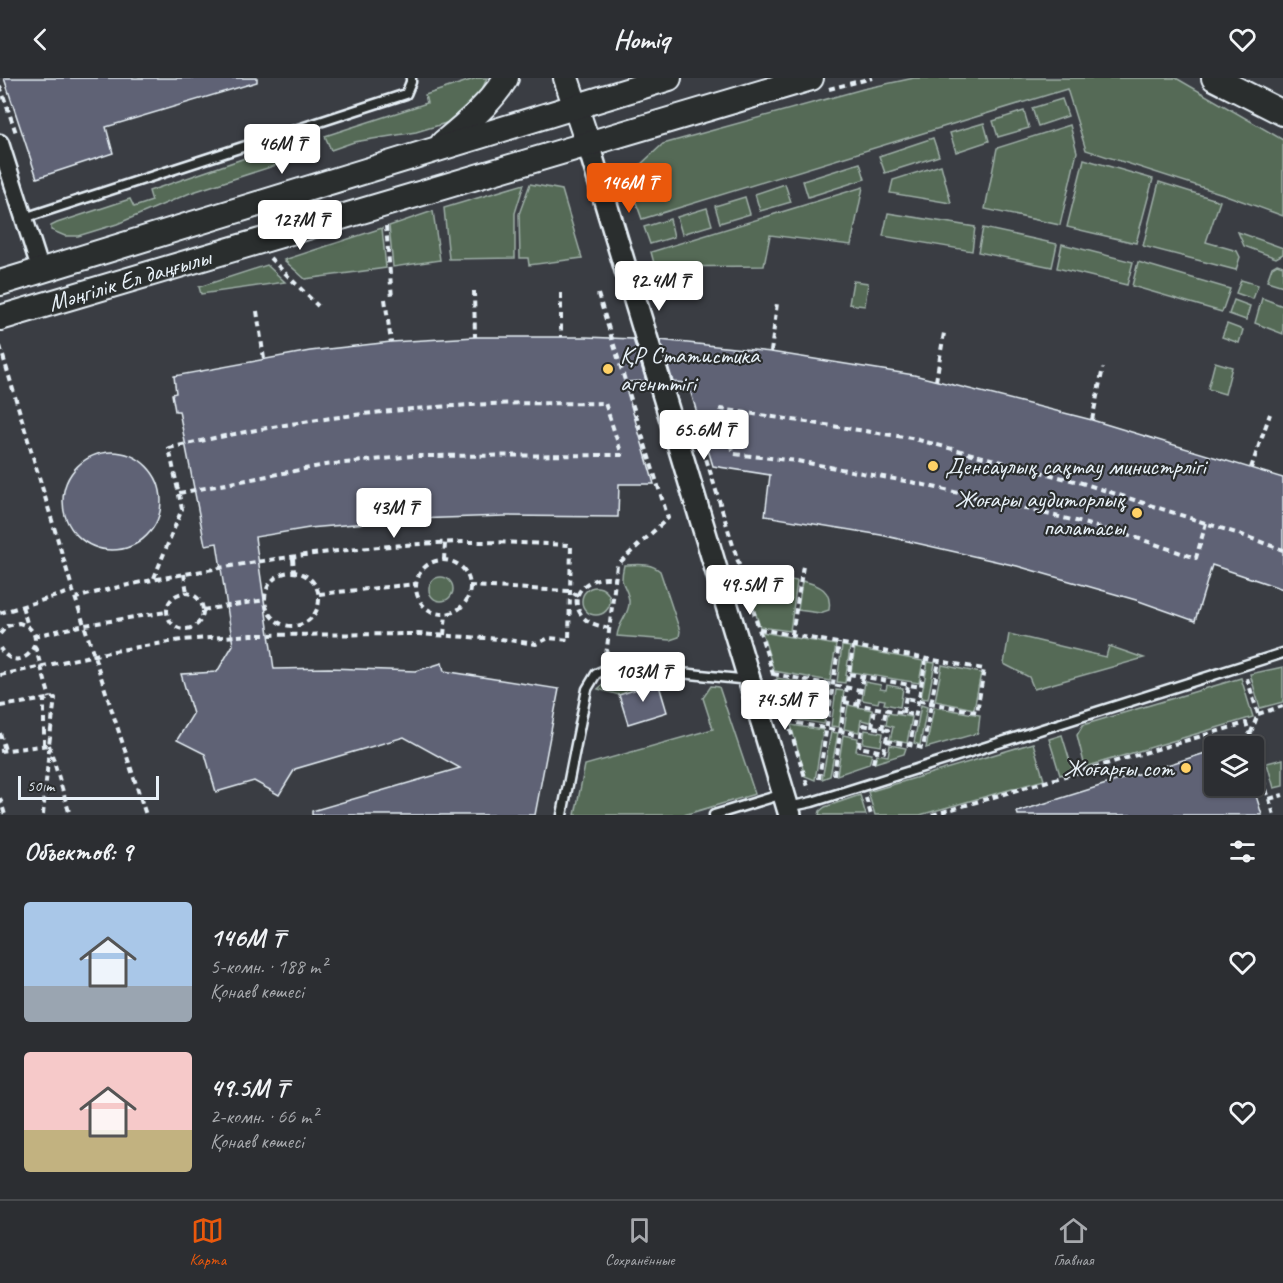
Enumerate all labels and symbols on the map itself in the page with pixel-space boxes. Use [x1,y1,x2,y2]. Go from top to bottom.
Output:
pin: 46M ₸ [240,124,324,175]
pin: 146M ₸ [580,163,678,214]
pin: 127M ₸ [251,200,349,251]
street label: Мәңгілік Ел даңғылы [45,241,216,318]
pin: 92.4M ₸ [604,261,714,312]
place label: ҚР Статистика агенттігі [620,340,761,398]
marker: ҚР Статистика агенттігі [601,362,615,376]
pin: 65.6M ₸ [649,410,759,461]
place label: Денсаулық сақтау министрлігі [945,451,1208,481]
marker: Денсаулық сақтау министрлігі [926,459,940,473]
place label: Жоғары аудиторлық палатасы [955,484,1127,542]
pin: 43M ₸ [352,488,436,539]
marker: Жоғары аудиторлық палатасы [1130,506,1144,520]
pin: 49.5M ₸ [695,565,805,616]
pin: 103M ₸ [594,652,692,703]
pin: 74.5M ₸ [730,680,840,731]
place label: Жоғарғы сот [1064,753,1175,783]
marker: Жоғарғы сот [1179,761,1193,775]
scale bar [18,773,159,800]

